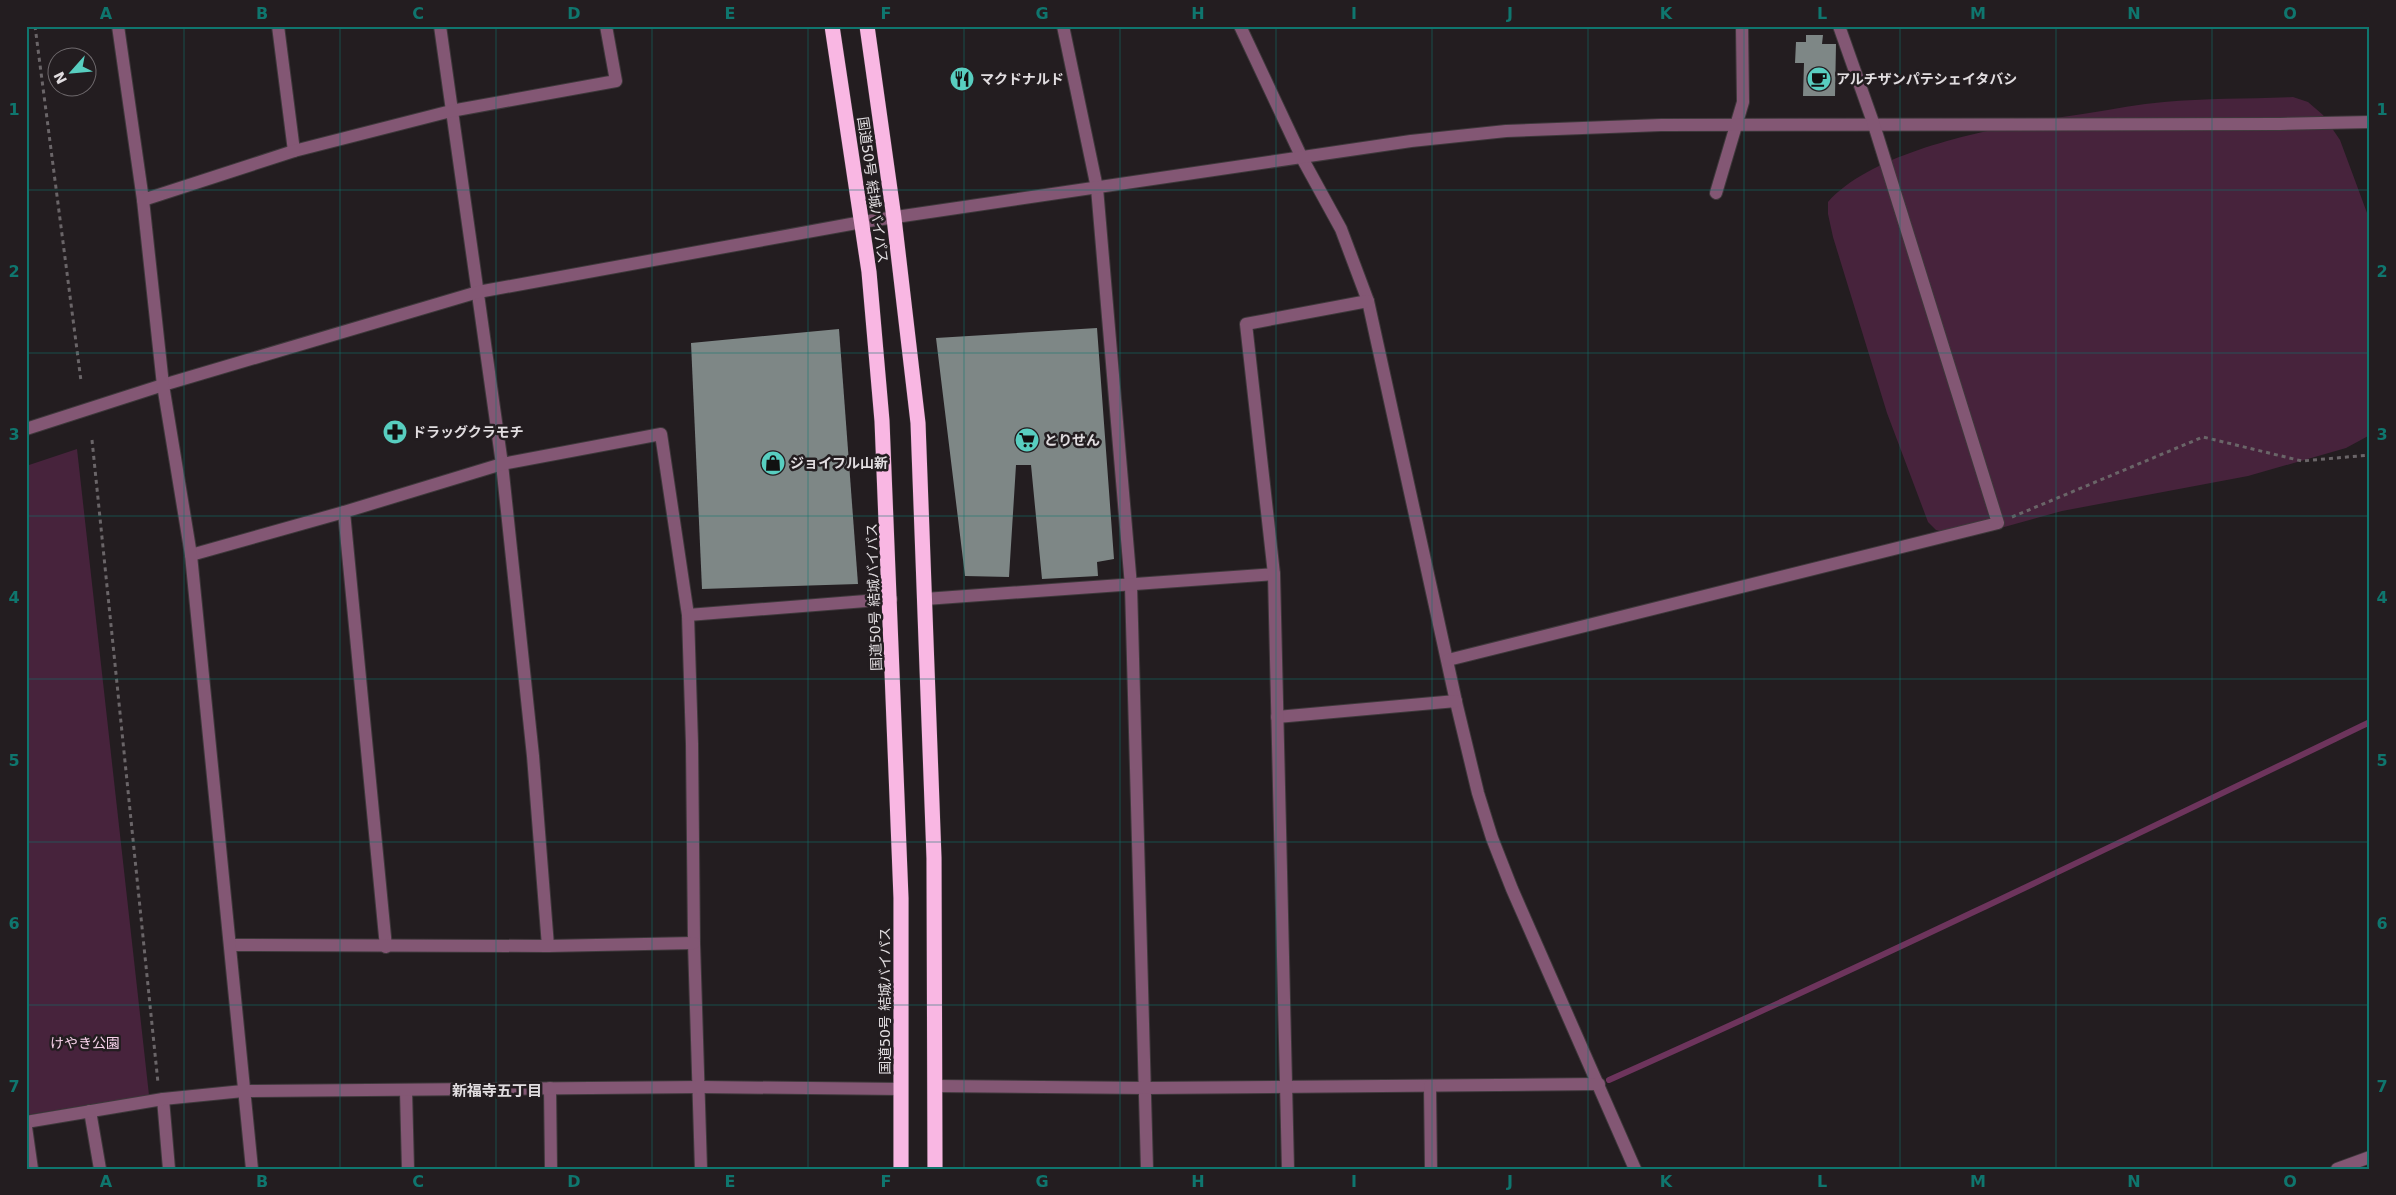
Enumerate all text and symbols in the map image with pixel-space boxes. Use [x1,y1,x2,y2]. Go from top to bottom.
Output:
text: A [100,4,113,23]
text: B [256,4,268,23]
text: C [412,4,424,23]
text: D [567,4,581,23]
text: E [725,4,735,23]
text: F [881,4,891,23]
text: G [1035,4,1049,23]
text: H [1191,4,1205,23]
text: I [1351,4,1357,23]
text: J [1506,4,1513,23]
text: K [1660,4,1673,23]
text: L [1817,4,1827,23]
text: M [1970,4,1986,23]
text: N [2127,4,2141,23]
text: O [2283,4,2297,23]
north arrow [48,48,98,98]
restaurant icon: マクドナルド [949,66,975,92]
cafe icon: アルチザンパテシェイタバシ [1806,66,1832,92]
text: N [51,69,70,87]
place label: マクドナルド [980,71,1064,87]
place label: アルチザンパテシェイタバシ [1836,71,2017,87]
text: 1 [8,100,20,119]
text: 1 [2376,100,2388,119]
street label: 国道50号 結城バイパス [855,116,891,264]
text: 2 [8,262,20,281]
text: 2 [2376,262,2388,281]
pharmacy icon: ドラッグクラモチ [382,419,408,445]
place label: ドラッグクラモチ [412,424,524,440]
text: 3 [8,425,20,444]
text: 3 [2376,425,2388,444]
supermarket icon: とりせん [1014,427,1040,453]
place label: とりせん [1044,432,1100,448]
shop icon: ジョイフル山新 [760,450,786,476]
place label: ジョイフル山新 [790,455,888,471]
street label: 国道50号 結城バイパス [863,523,885,671]
text: 4 [8,588,20,607]
text: 4 [2376,588,2388,607]
text: 5 [8,751,20,770]
text: 5 [2376,751,2388,770]
text: 6 [8,914,20,933]
text: 6 [2376,914,2388,933]
street label: 国道50号 結城バイパス [877,927,893,1075]
park label: けやき公園 [50,1035,120,1051]
text: 7 [8,1077,20,1096]
text: 7 [2376,1077,2388,1096]
district label: 新福寺五丁目 [452,1082,542,1100]
text: A [100,1172,113,1191]
text: B [256,1172,268,1191]
text: C [412,1172,424,1191]
text: D [567,1172,581,1191]
text: E [725,1172,735,1191]
text: F [881,1172,891,1191]
text: G [1035,1172,1049,1191]
text: H [1191,1172,1205,1191]
text: I [1351,1172,1357,1191]
text: J [1506,1172,1513,1191]
text: K [1660,1172,1673,1191]
text: L [1817,1172,1827,1191]
text: M [1970,1172,1986,1191]
text: N [2127,1172,2141,1191]
text: O [2283,1172,2297,1191]

